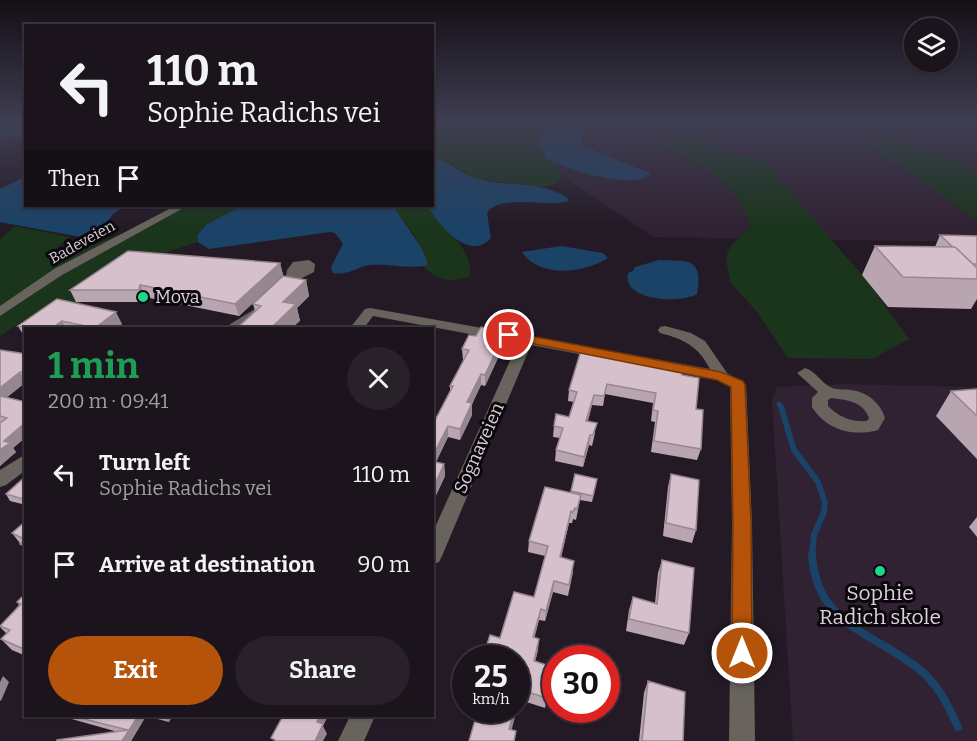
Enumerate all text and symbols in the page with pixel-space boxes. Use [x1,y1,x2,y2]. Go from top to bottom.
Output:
map controls [904,18,958,72]
button: layers [904,18,958,72]
text: 110 m [147,46,258,96]
icon: left [48,48,126,126]
text: Sophie Radichs vei [147,97,381,129]
icon: arrive [112,162,145,195]
text: Then [48,165,100,192]
street label: Badeveien [46,216,118,267]
place label: Mova [155,286,200,308]
marker: Mova [136,290,150,304]
pin [483,309,534,360]
icon: arrive [492,318,525,351]
text: 1 min [48,344,139,388]
button: close [347,347,410,410]
text: 200 m · 09:41 [48,389,168,413]
street label: Sognaveien [449,399,509,497]
text: Turn left [99,449,191,476]
icon: left [48,458,81,491]
text: 110 m [353,461,410,488]
text: Sophie Radichs vei [99,476,272,500]
icon: arrive [48,548,81,581]
text: Arrive at destination [99,551,315,578]
text: 90 m [358,551,410,578]
marker: Sophie Radich skole [873,564,887,578]
place label: Sophie Radich skole [819,580,941,630]
position arrow [710,621,774,685]
button: Exit [48,636,223,705]
button: Share [235,636,410,705]
speed limit sign: 30 [542,645,620,723]
text: 25 [474,659,508,695]
text: km/h [472,690,510,708]

